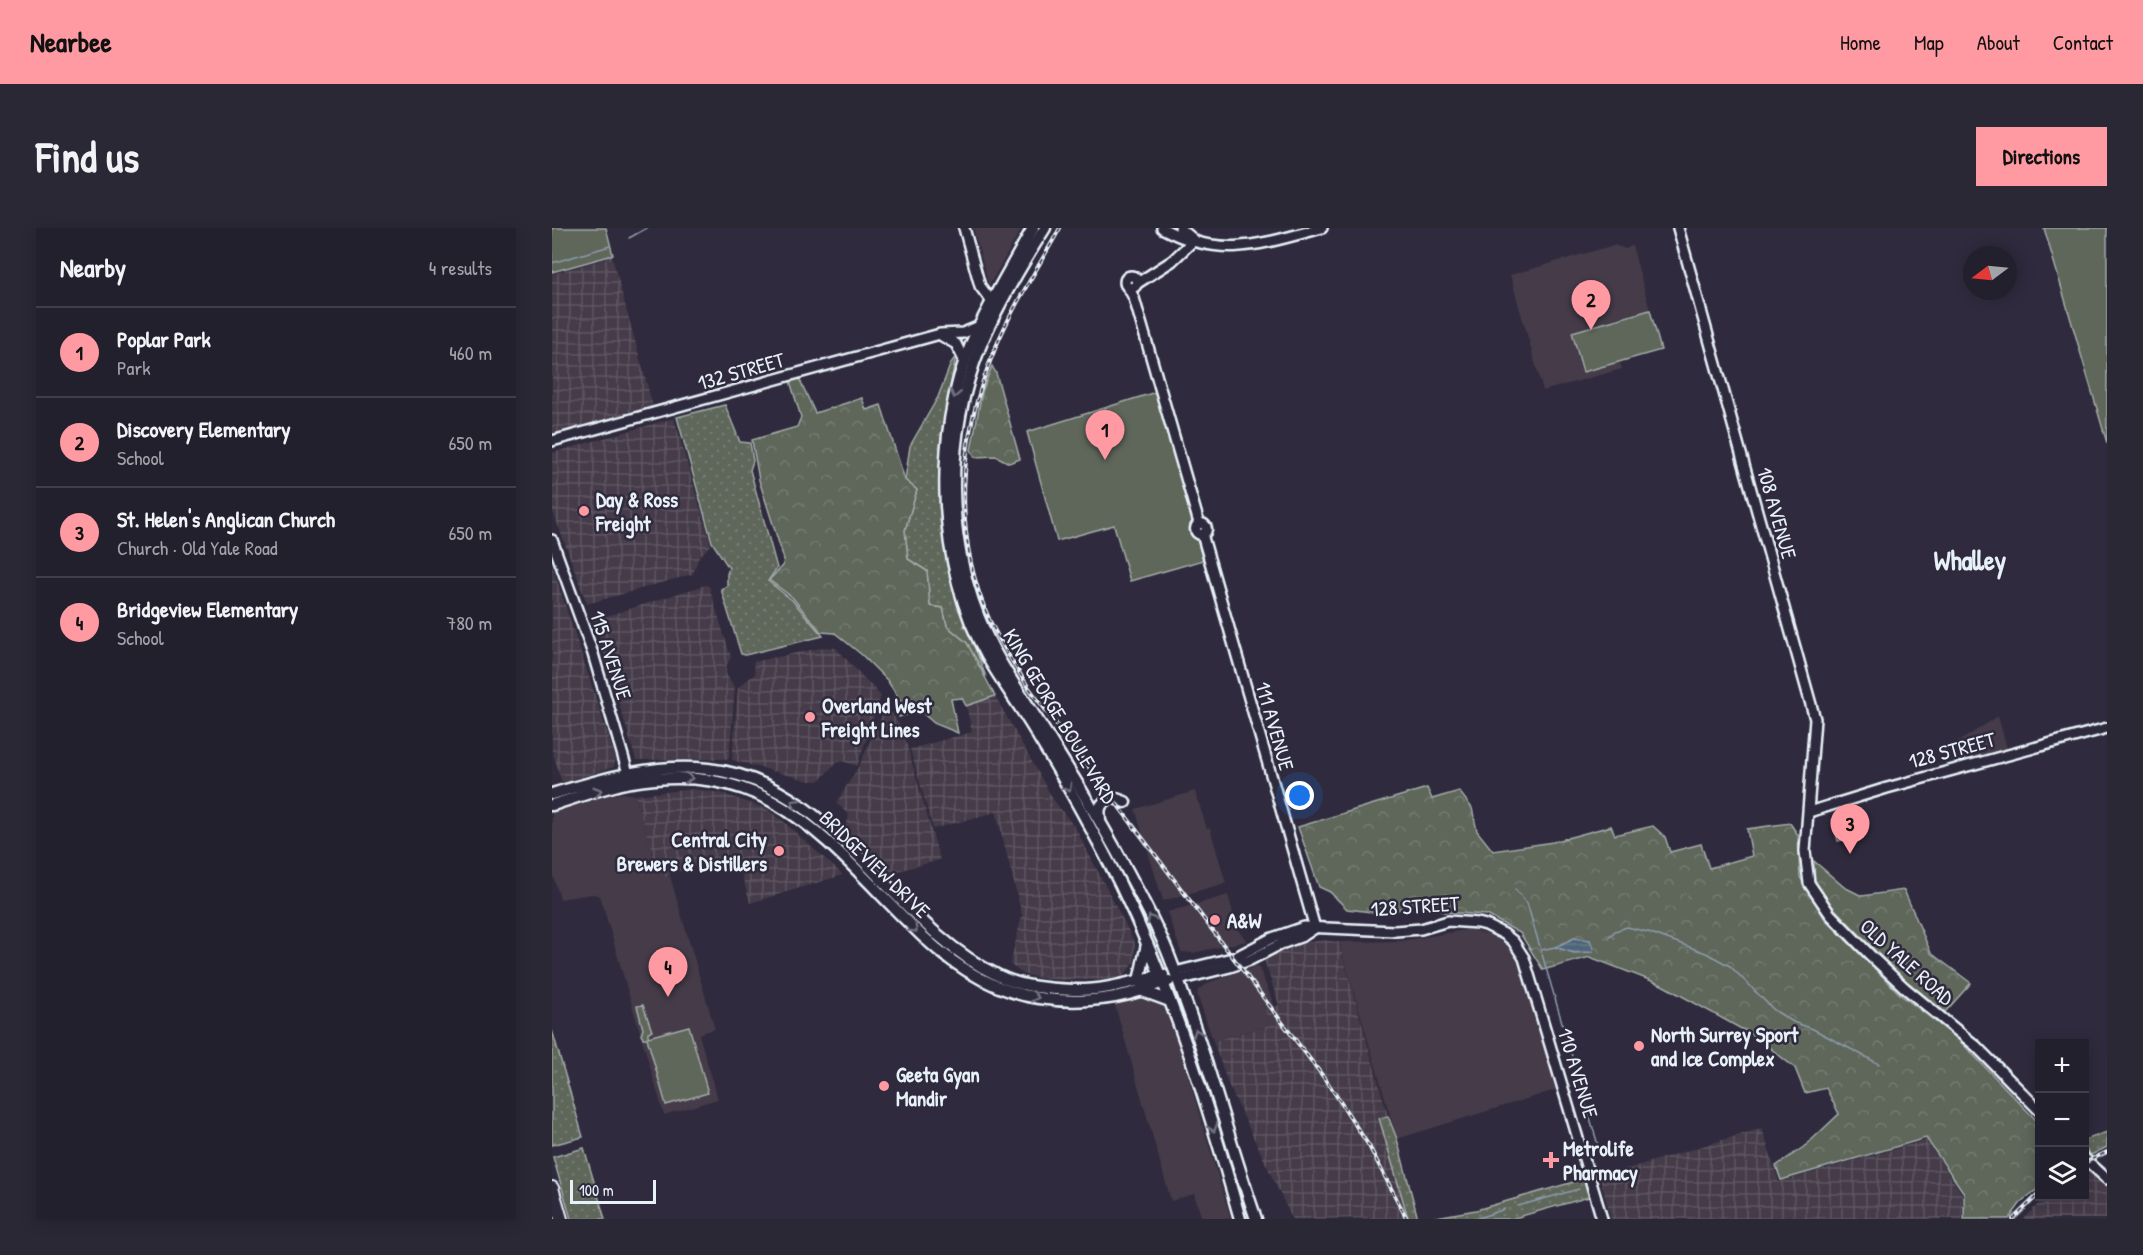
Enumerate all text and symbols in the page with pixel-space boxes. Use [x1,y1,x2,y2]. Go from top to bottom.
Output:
text: Nearbee [30,23,112,61]
text: Home [1840,28,1881,57]
text: Map [1914,28,1944,57]
text: About [1977,28,2020,57]
text: Contact [2053,28,2113,57]
button: Directions [1976,127,2107,186]
text: Find us [36,128,139,185]
north arrow [1963,246,2017,300]
text: Nearby [60,250,126,285]
text: 4 results [429,254,492,281]
pin: 2 [1572,280,1610,330]
text: Poplar Park [117,324,211,354]
text: 1 [76,339,83,366]
text: 460 m [449,339,492,366]
street label: 132 STREET [694,344,789,397]
text: Park [117,354,150,381]
one-way arrow [949,389,962,399]
pin: 1 [1086,410,1124,460]
text: Discovery Elementary [117,414,291,444]
text: 2 [75,429,84,456]
text: 650 m [448,429,492,456]
text: School [117,444,164,471]
street label: 108 AVENUE [1750,464,1804,562]
place label: Day & Ross Freight [595,485,678,539]
text: St. Helen's Anglican Church [117,504,335,534]
marker: Day & Ross Freight [577,504,591,518]
text: 3 [75,519,84,546]
text: 650 m [448,519,492,546]
text: Church · Old Yale Road [117,534,278,561]
district label: Whalley [1934,542,2007,580]
text: Bridgeview Elementary [117,594,298,624]
street label: 115 AVENUE [583,607,639,703]
text: 4 [76,609,83,636]
text: 780 m [446,609,492,636]
street label: KING GEORGE BOULEVARD [996,623,1124,809]
text: School [117,624,164,651]
street label: 111 AVENUE [1249,678,1301,774]
place label: Overland West Freight Lines [821,691,932,745]
marker: Overland West Freight Lines [803,710,817,724]
street label: 128 STREET [1905,724,2000,775]
one-way arrow [684,772,693,785]
your location [1285,781,1314,810]
one-way arrow [1060,782,1072,793]
one-way arrow [592,786,603,798]
one-way arrow [791,799,802,810]
street label: BRIDGEVIEW DRIVE [813,804,937,924]
pin: 3 [1830,804,1870,854]
place label: Central City Brewers & Distillers [617,825,767,878]
marker: Central City Brewers & Distillers [772,844,786,858]
street label: 128 STREET [1370,888,1461,924]
place label: A&W [1227,906,1262,935]
street label: OLD YALE ROAD [1854,912,1960,1012]
marker: A&W [1208,913,1222,927]
one-way arrow [1147,914,1159,925]
one-way arrow [907,921,918,932]
pin: 4 [648,948,688,997]
one-way arrow [1030,990,1040,1003]
place label: North Surrey Sport and Ice Complex [1651,1020,1799,1074]
street label: 110 AVENUE [1551,1024,1605,1122]
one-way arrow [1191,1028,1204,1039]
marker: North Surrey Sport and Ice Complex [1632,1039,1646,1053]
map controls [2035,1039,2089,1201]
button: + [2035,1039,2089,1093]
place label: Geeta Gyan Mandir [896,1060,980,1113]
marker: Geeta Gyan Mandir [877,1079,891,1093]
button: − [2035,1093,2089,1147]
one-way arrow [1206,1122,1218,1133]
place label: Metrolife Pharmacy [1563,1134,1638,1188]
button: layers [2035,1147,2089,1201]
marker: Metrolife Pharmacy [1544,1153,1558,1167]
scale bar [570,1177,656,1204]
text: 100 m [579,1179,614,1201]

